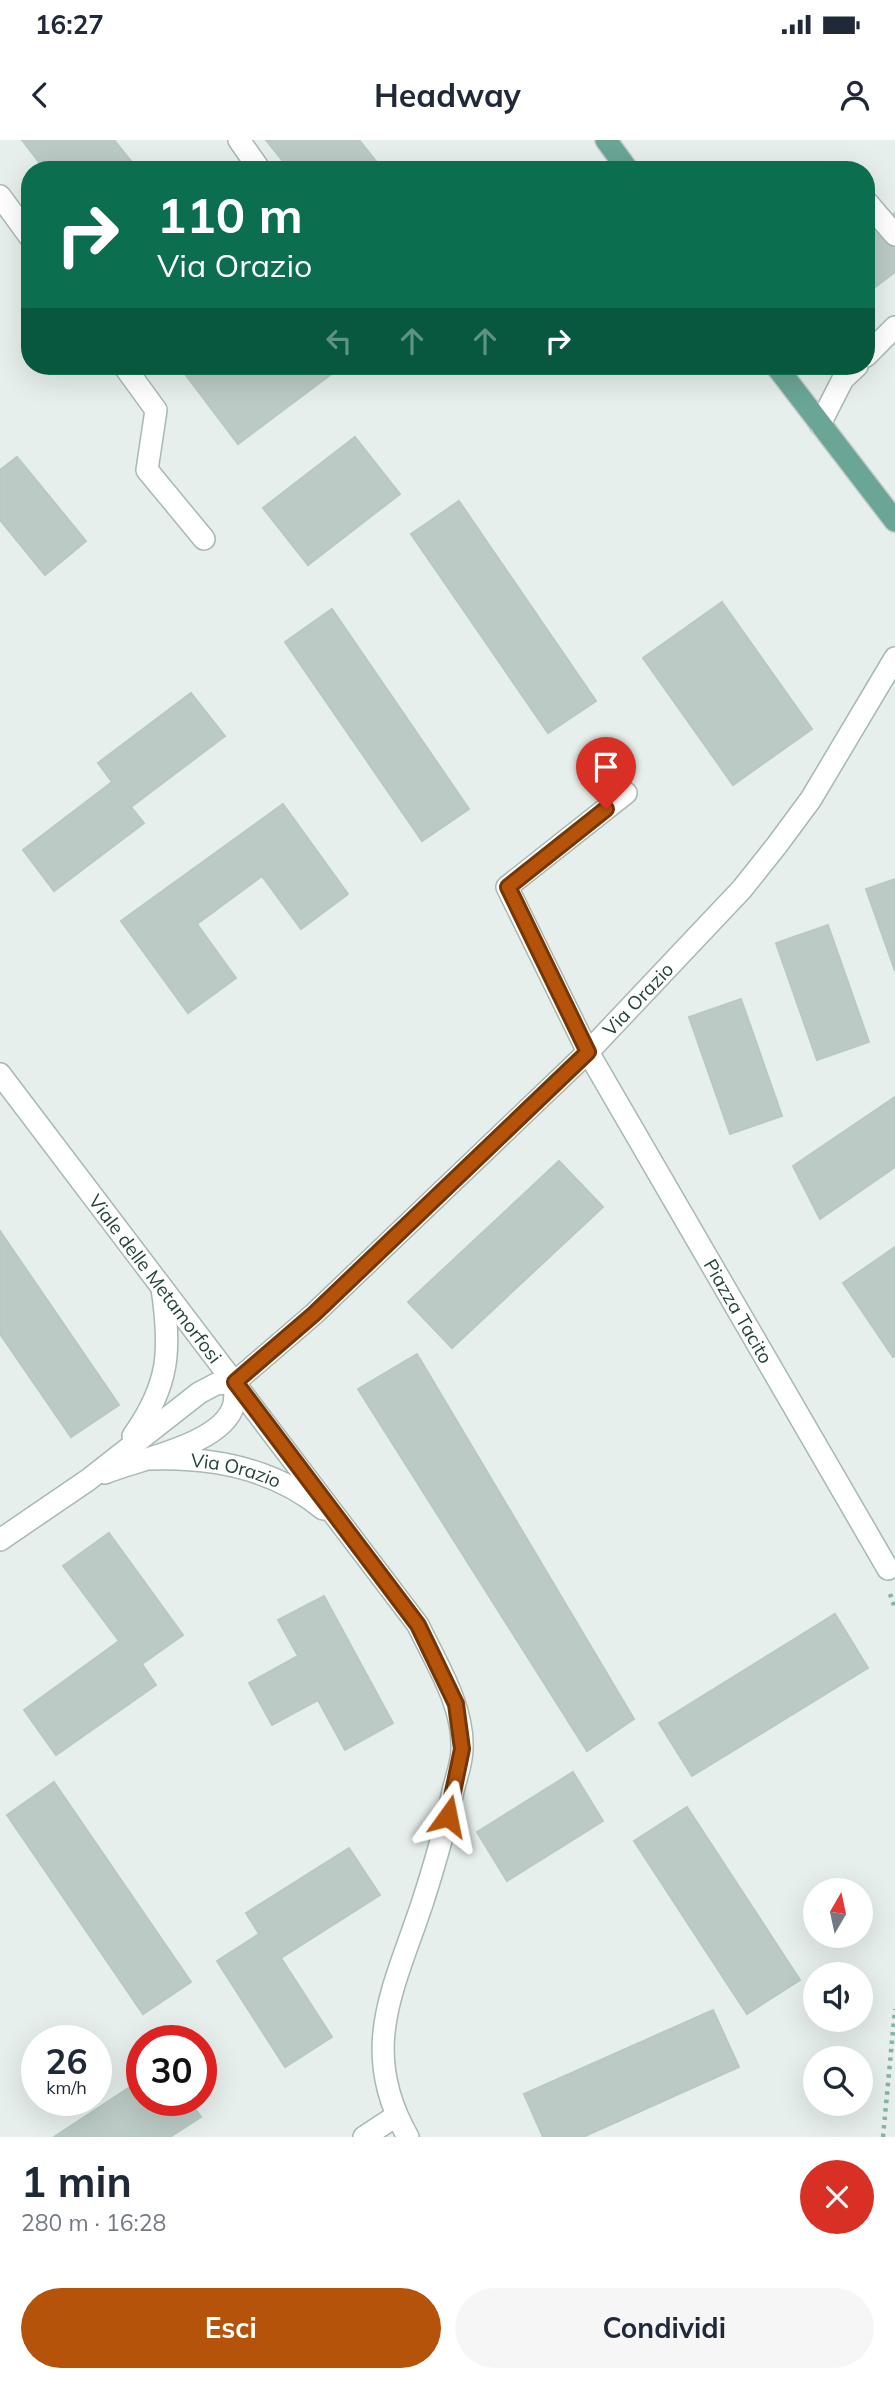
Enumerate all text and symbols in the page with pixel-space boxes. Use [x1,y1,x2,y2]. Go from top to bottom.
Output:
text: 16:27 [35,8,104,41]
text: Headway [374,75,521,115]
icon: back [21,76,59,114]
icon: person [836,76,874,114]
text: 110 m [157,184,303,245]
icon: right [42,189,133,280]
text: Via Orazio [157,245,312,285]
icon: left [320,322,358,360]
icon: ahead [393,322,431,360]
icon: ahead [466,322,504,360]
icon: right [539,322,577,360]
pin [576,737,636,809]
icon: arrive [587,748,625,786]
street label: Via Orazio [598,957,678,1041]
street label: Viale delle Metamorfosi [84,1190,227,1368]
street label: Piazza Tacito [699,1254,778,1368]
street label: Via Orazio [190,1448,285,1493]
position arrow [411,1779,485,1853]
north arrow [803,1878,873,1948]
map controls [803,1878,873,2116]
button: sound [803,1962,873,2032]
speed limit sign: 30 [126,2025,217,2116]
text: 26 [45,2039,88,2083]
button: search [803,2046,873,2116]
text: km/h [46,2076,87,2099]
text: 1 min [21,2155,132,2208]
button: close [800,2160,874,2234]
text: 280 m · 16:28 [21,2208,166,2237]
button: Esci [21,2288,441,2368]
button: Condividi [455,2288,874,2368]

